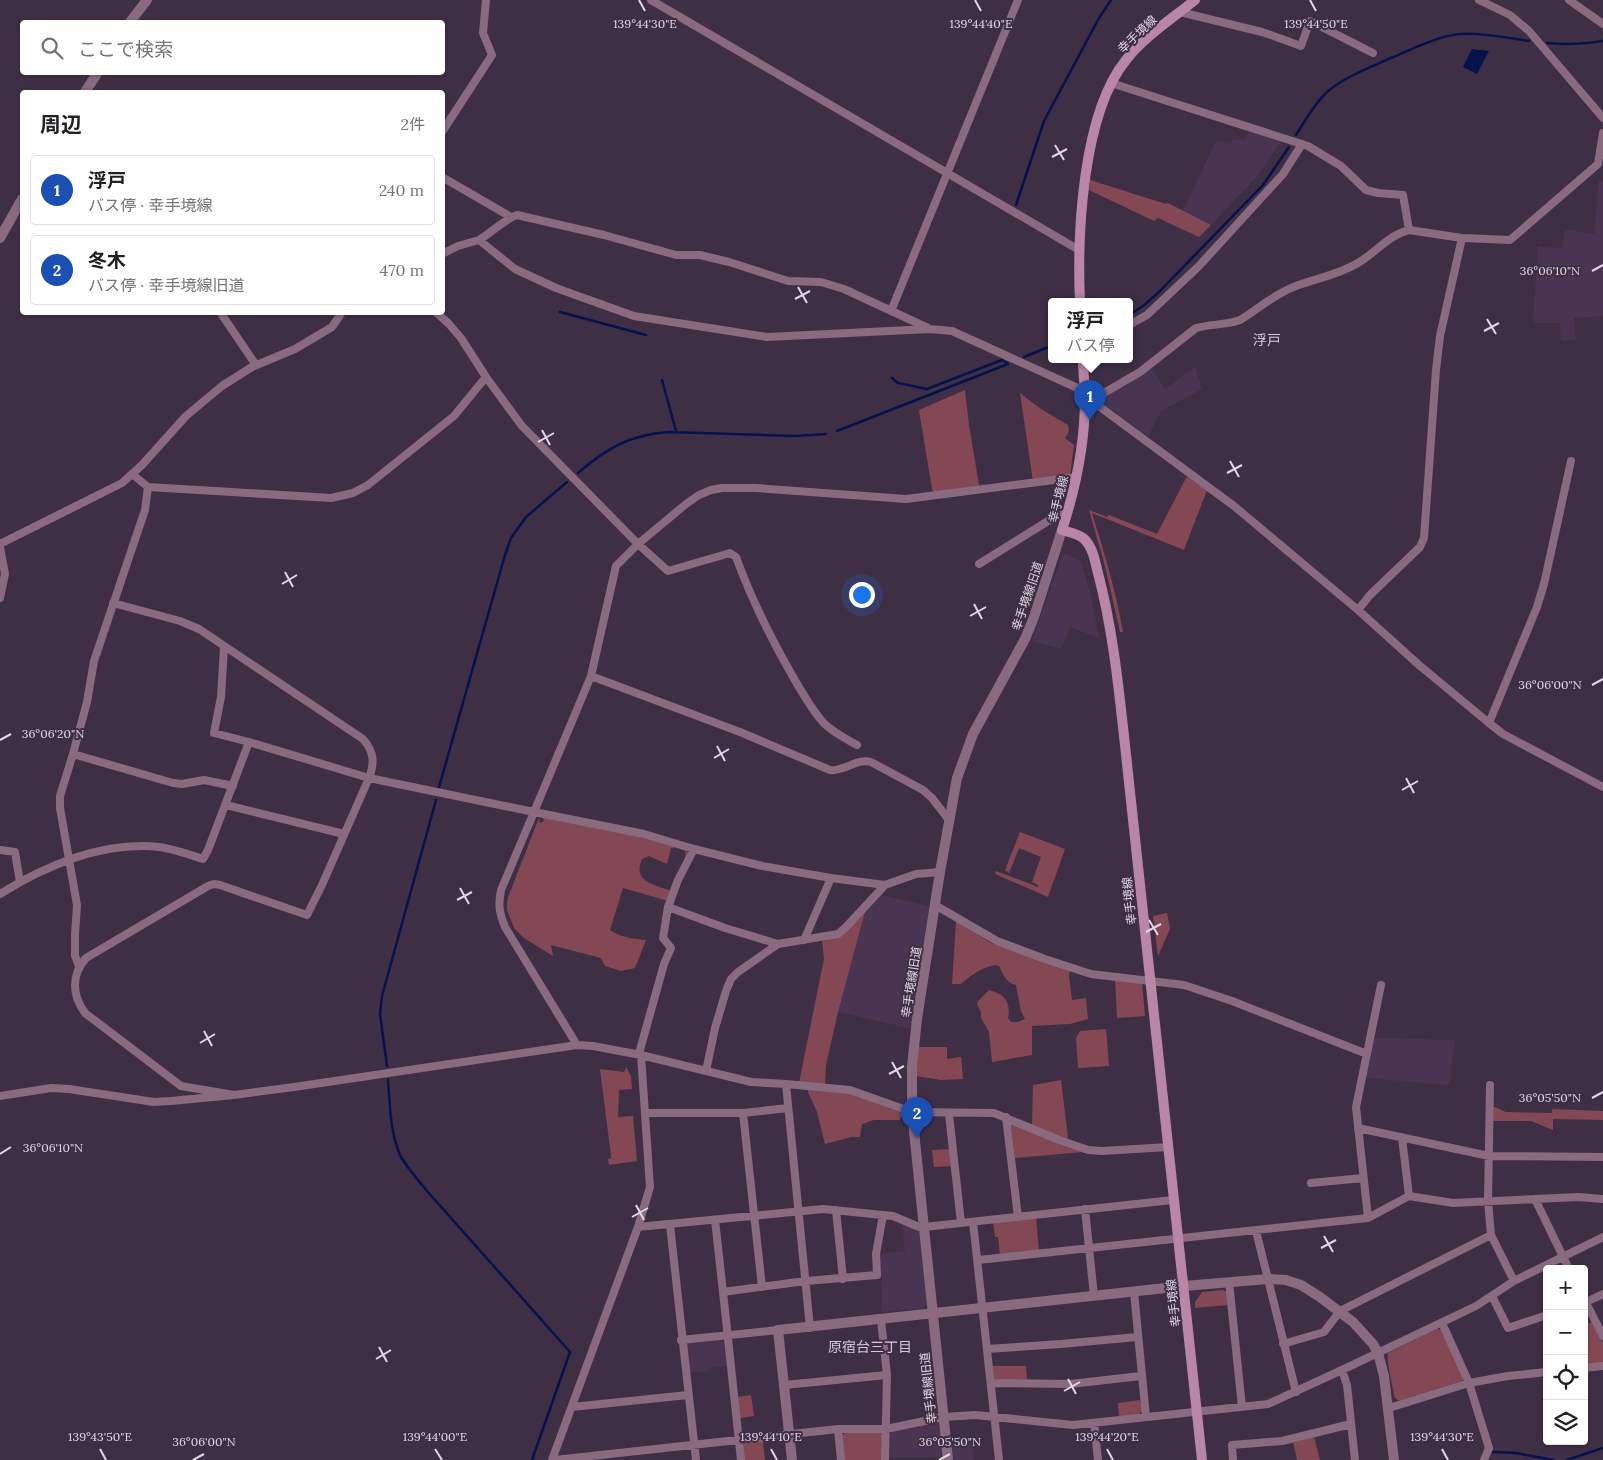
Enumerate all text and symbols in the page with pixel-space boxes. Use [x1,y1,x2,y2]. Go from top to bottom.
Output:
street label: 幸手境線 [1114,12,1160,56]
text: 139°44'30"E [613,16,677,31]
text: 139°44'40"E [950,16,1012,31]
text: 139°44'50"E [1284,16,1348,31]
search box [20,20,445,75]
icon: search [38,34,66,62]
text: ここで検索 [78,37,173,61]
text: 周辺 [40,111,82,138]
text: 2件 [400,114,425,134]
text: 浮戸 [88,168,126,192]
text: 1 [54,180,60,200]
text: 240 m [379,180,424,200]
text: バス停 · 幸手境線 [88,195,212,215]
text: 冬木 [88,248,126,272]
text: 2 [53,260,61,280]
text: 470 m [380,260,424,280]
text: 36°06'10"N [1520,263,1580,278]
text: バス停 · 幸手境線旧道 [88,275,244,295]
popup [1048,298,1133,363]
text: 浮戸 [1066,308,1105,332]
district label: 浮戸 [1253,331,1281,349]
text: バス停 [1066,335,1115,355]
pin: 1 [1074,380,1106,421]
street label: 幸手境線 [1045,474,1071,524]
street label: 幸手境線旧道 [1008,560,1046,632]
your location [849,582,875,608]
text: 36°06'00"N [1518,677,1582,692]
text: 36°06'20"N [22,726,84,741]
street label: 幸手境線 [1119,876,1139,926]
street label: 幸手境線旧道 [898,945,924,1019]
text: 36°05'50"N [1519,1090,1581,1105]
pin: 2 [901,1097,933,1138]
text: 36°06'10"N [23,1140,83,1155]
map controls [1543,1265,1588,1445]
button: + [1543,1265,1588,1310]
street label: 幸手境線 [1163,1278,1183,1328]
button: − [1543,1310,1588,1355]
district label: 原宿台三丁目 [828,1338,912,1356]
street label: 幸手境線旧道 [917,1351,939,1425]
button: locate [1543,1355,1588,1400]
button: layers [1543,1400,1588,1445]
text: 139°43'50"E [68,1429,132,1444]
text: 139°44'00"E [403,1429,467,1444]
text: 139°44'10"E [740,1429,802,1444]
text: 139°44'20"E [1075,1429,1139,1444]
text: 139°44'30"E [1410,1429,1474,1444]
text: 36°06'00"N [172,1434,236,1449]
text: 36°05'50"N [919,1434,981,1449]

